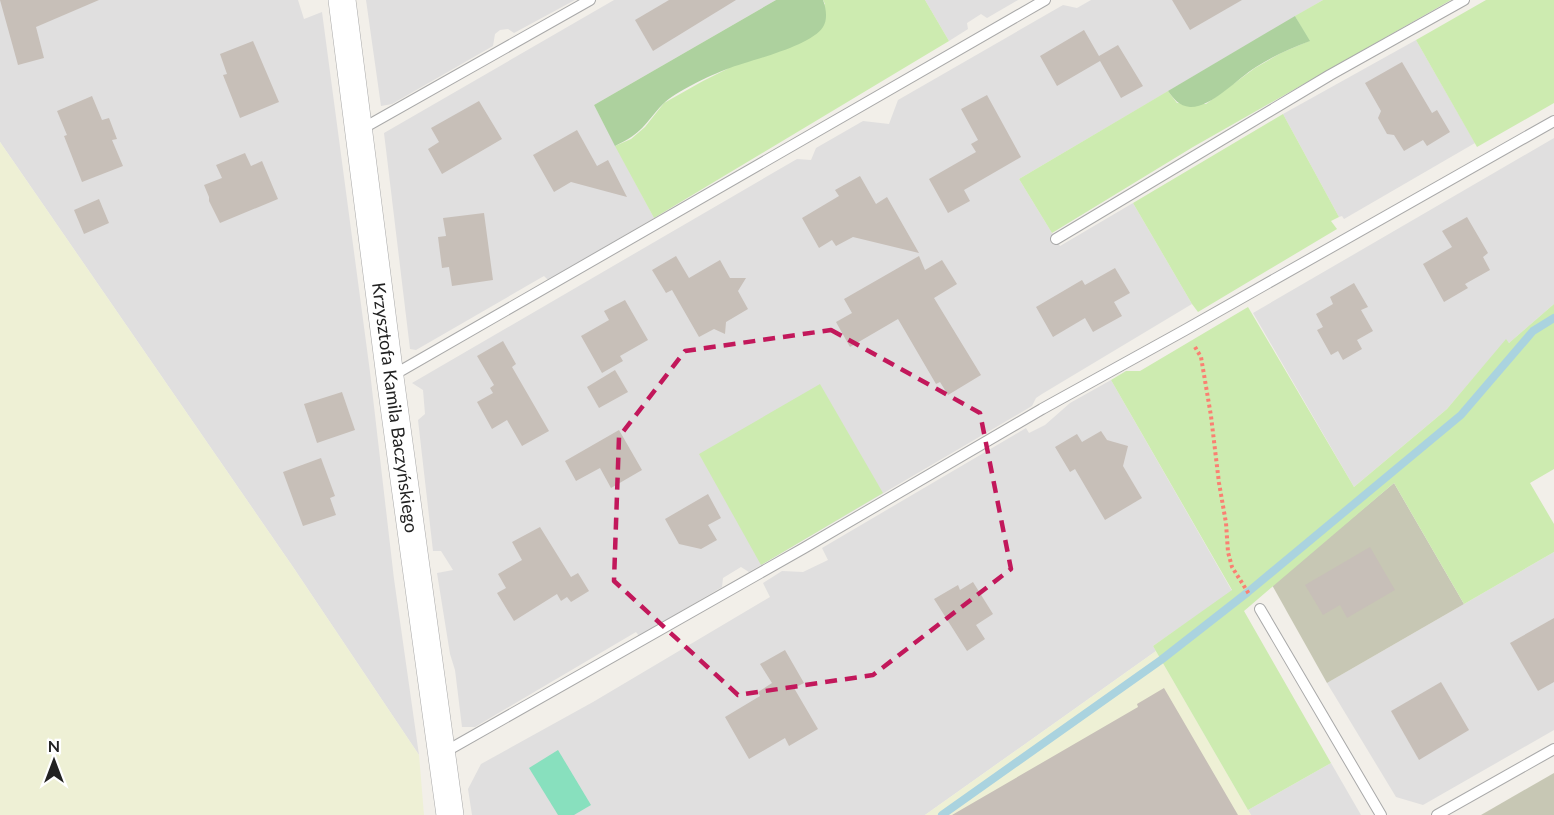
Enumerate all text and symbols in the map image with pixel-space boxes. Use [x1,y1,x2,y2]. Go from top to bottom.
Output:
street label: Krzysztofa Kamila Baczyńskiego [368,281,423,534]
north arrow [24,731,84,791]
text: N [48,736,60,755]

